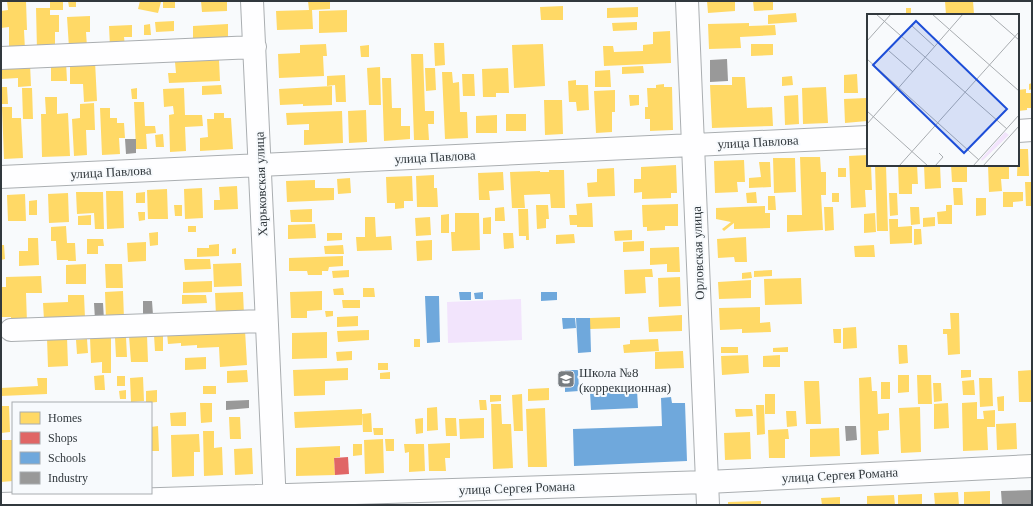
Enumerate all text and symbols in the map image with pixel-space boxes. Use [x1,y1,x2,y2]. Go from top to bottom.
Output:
inset map [867,14,1019,166]
street label: Харьковская улица [252,131,270,237]
street label: улица Павлова [717,132,799,152]
street label: улица Павлова [394,147,476,167]
street label: улица Павлова [70,162,152,182]
street label: Орловская улица [689,206,707,300]
place label: Школа №8 (коррекционная) [579,365,671,395]
school or university icon: Школа №8 (коррекционная) [556,369,576,389]
legend [12,402,152,494]
text: Homes [48,411,82,425]
text: Shops [48,431,78,445]
text: Schools [48,451,86,465]
street label: улица Сергея Романа [781,464,899,486]
text: Industry [48,471,88,485]
street label: улица Сергея Романа [459,478,576,498]

